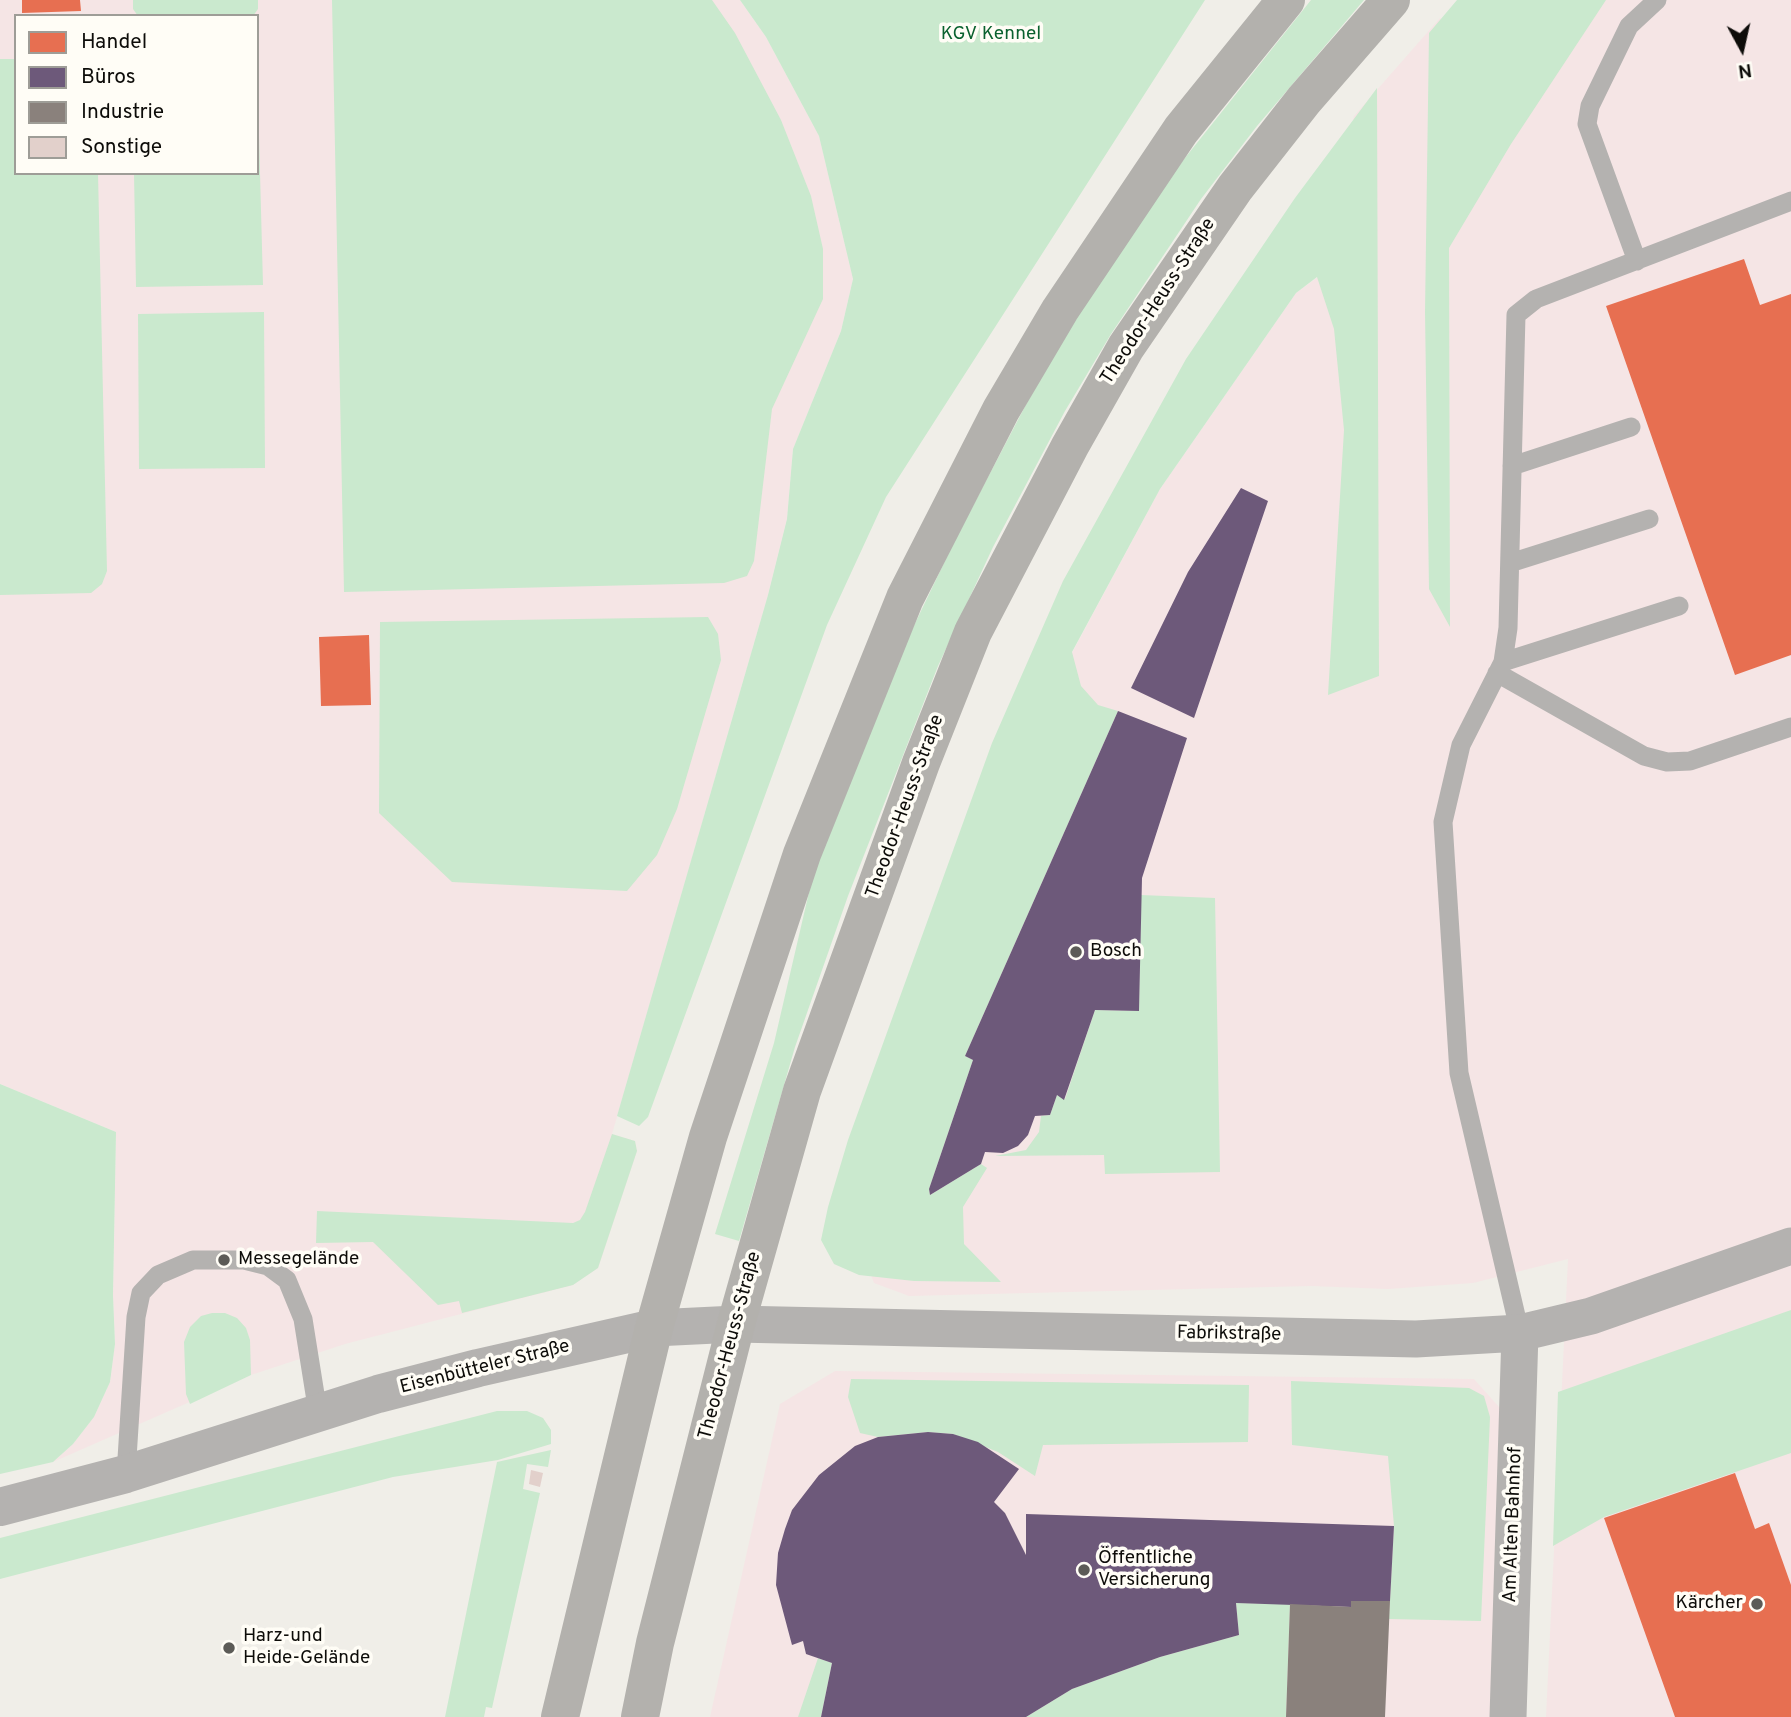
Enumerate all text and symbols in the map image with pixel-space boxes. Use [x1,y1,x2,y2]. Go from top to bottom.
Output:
legend [14,14,259,175]
north arrow [1707,14,1777,84]
park label: KGV Kennel [941,24,1041,46]
text: Handel [81,29,147,56]
text: N [1736,57,1753,83]
text: Büros [81,64,136,91]
text: Industrie [81,99,164,126]
text: Sonstige [81,134,162,161]
street label: Theodor-Heuss-Straße [1097,215,1221,389]
street label: Theodor-Heuss-Straße [862,712,950,902]
place label: Bosch [1090,941,1142,963]
marker: Bosch [1068,944,1084,960]
place label: Messegelände [238,1249,359,1271]
street label: Theodor-Heuss-Straße [695,1249,767,1443]
marker: Messegelände [216,1252,232,1268]
street label: Fabrikstraße [1177,1323,1281,1347]
street label: Eisenbütteler Straße [398,1336,572,1400]
street label: Am Alten Bahnhof [1500,1447,1528,1603]
place label: Öffentliche Versicherung [1098,1548,1211,1592]
marker: Öffentliche Versicherung [1076,1562,1092,1578]
place label: Kärcher [1676,1593,1743,1615]
marker: Kärcher [1749,1596,1765,1612]
place label: Harz-und Heide-Gelände [243,1626,370,1670]
marker: Harz-und Heide-Gelände [221,1640,237,1656]

